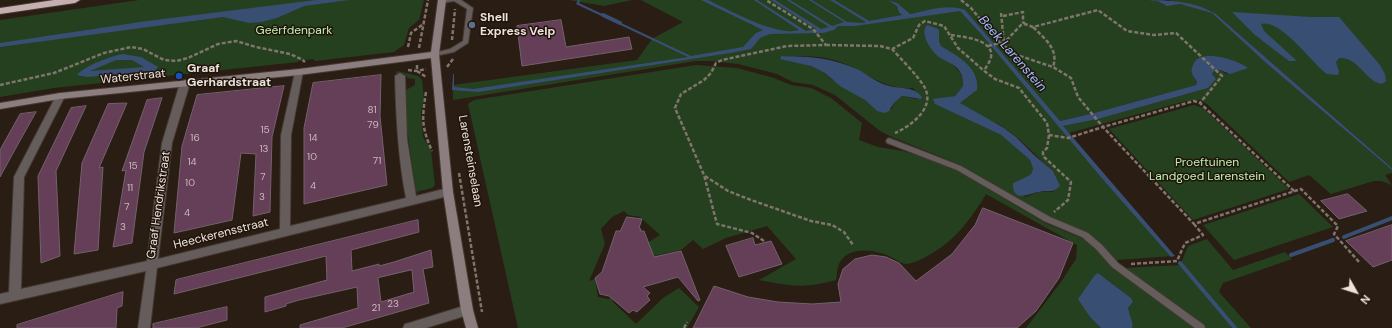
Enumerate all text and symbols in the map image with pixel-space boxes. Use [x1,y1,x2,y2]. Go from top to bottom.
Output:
place label: Shell Express Velp [480,11,555,39]
water label: Beek Larenstein [975,13,1049,95]
marker: Shell Express Velp [467,20,477,30]
park label: Geërfdenpark [256,24,332,38]
place label: Graaf Gerhardstraat [187,62,271,90]
street label: Waterstraat [100,66,166,88]
marker: Graaf Gerhardstraat [174,71,184,81]
house number: 81 [368,104,376,116]
street label: Larensteinselaan [455,114,485,208]
house number: 79 [367,119,379,131]
house number: 15 [260,124,270,136]
house number: 16 [190,132,200,144]
house number: 14 [308,132,318,144]
house number: 13 [259,143,269,155]
street label: Graaf Hendrikstraat [144,150,174,260]
house number: 10 [307,151,317,163]
house number: 71 [373,155,381,167]
house number: 14 [187,156,197,168]
park label: Proeftuinen Landgoed Larenstein [1149,156,1265,184]
house number: 15 [128,160,138,172]
house number: 7 [260,171,266,183]
house number: 10 [185,177,195,189]
house number: 4 [310,180,316,192]
house number: 11 [127,182,133,194]
house number: 3 [259,191,265,203]
house number: 7 [124,201,130,213]
house number: 4 [184,207,190,219]
street label: Heeckerensstraat [172,215,270,253]
house number: 3 [120,221,126,233]
north arrow [1336,272,1376,312]
text: N [1357,292,1373,307]
house number: 23 [387,298,399,310]
house number: 21 [372,302,380,314]

